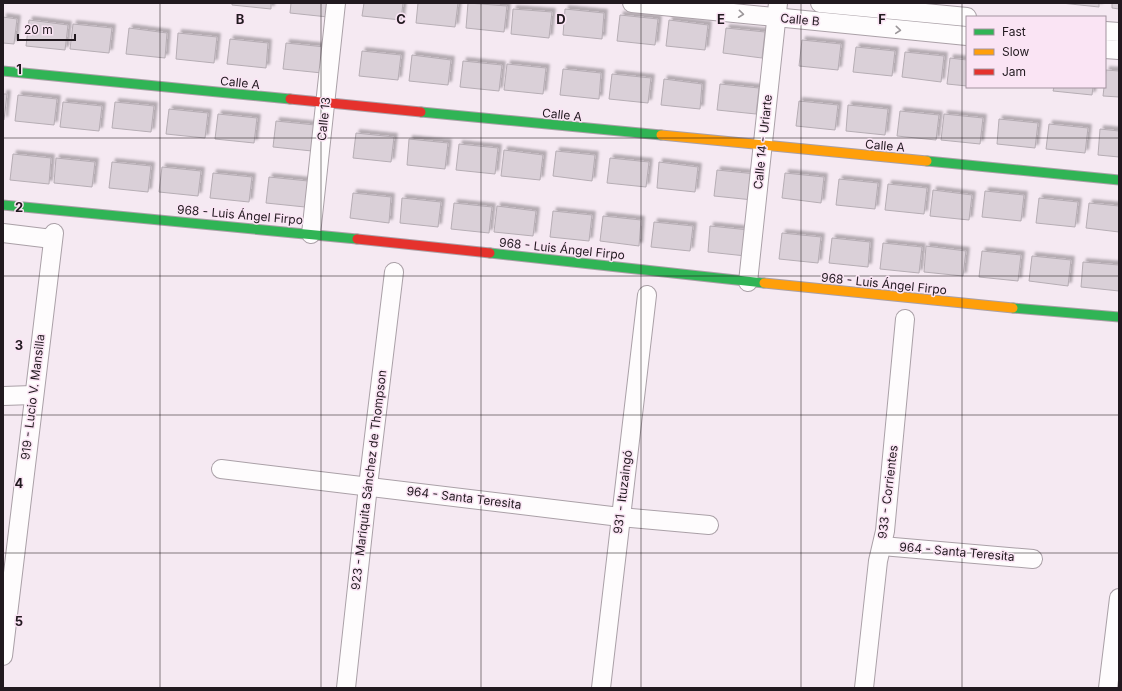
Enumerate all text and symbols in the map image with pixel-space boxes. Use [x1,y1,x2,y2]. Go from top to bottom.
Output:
one-way arrow [738,10,744,19]
street label: Calle B [780,10,821,29]
text: B [236,11,245,27]
text: C [396,11,406,27]
text: D [556,11,566,27]
text: E [717,11,725,27]
text: F [878,11,886,27]
scale bar [18,16,75,42]
legend [966,16,1106,88]
text: 20 m [24,22,53,37]
text: Fast [1002,24,1026,39]
one-way arrow [895,25,901,34]
text: Slow [1002,44,1030,59]
text: 1 [16,61,22,77]
text: Jam [1002,64,1026,79]
street label: Calle A [219,73,261,92]
street label: Calle 14 - Uriarte [750,94,775,190]
street label: Calle 13 [314,96,333,142]
street label: Calle A [541,105,583,124]
street label: Calle A [864,136,906,155]
text: 2 [15,199,23,215]
street label: 968 - Luis Ángel Firpo [176,202,304,227]
street label: 968 - Luis Ángel Firpo [498,234,626,263]
street label: 968 - Luis Ángel Firpo [820,269,948,298]
street label: 919 - Lucio V. Mansilla [17,333,48,461]
text: 3 [15,337,23,353]
street label: 923 - Mariquita Sánchez de Thompson [348,369,389,591]
street label: 933 - Corrientes [874,444,901,540]
street label: 931 - Ituzaingó [610,449,635,535]
text: 4 [15,475,24,491]
street label: 964 - Santa Teresita [406,483,522,512]
street label: 964 - Santa Teresita [899,539,1015,564]
text: 5 [15,613,23,629]

